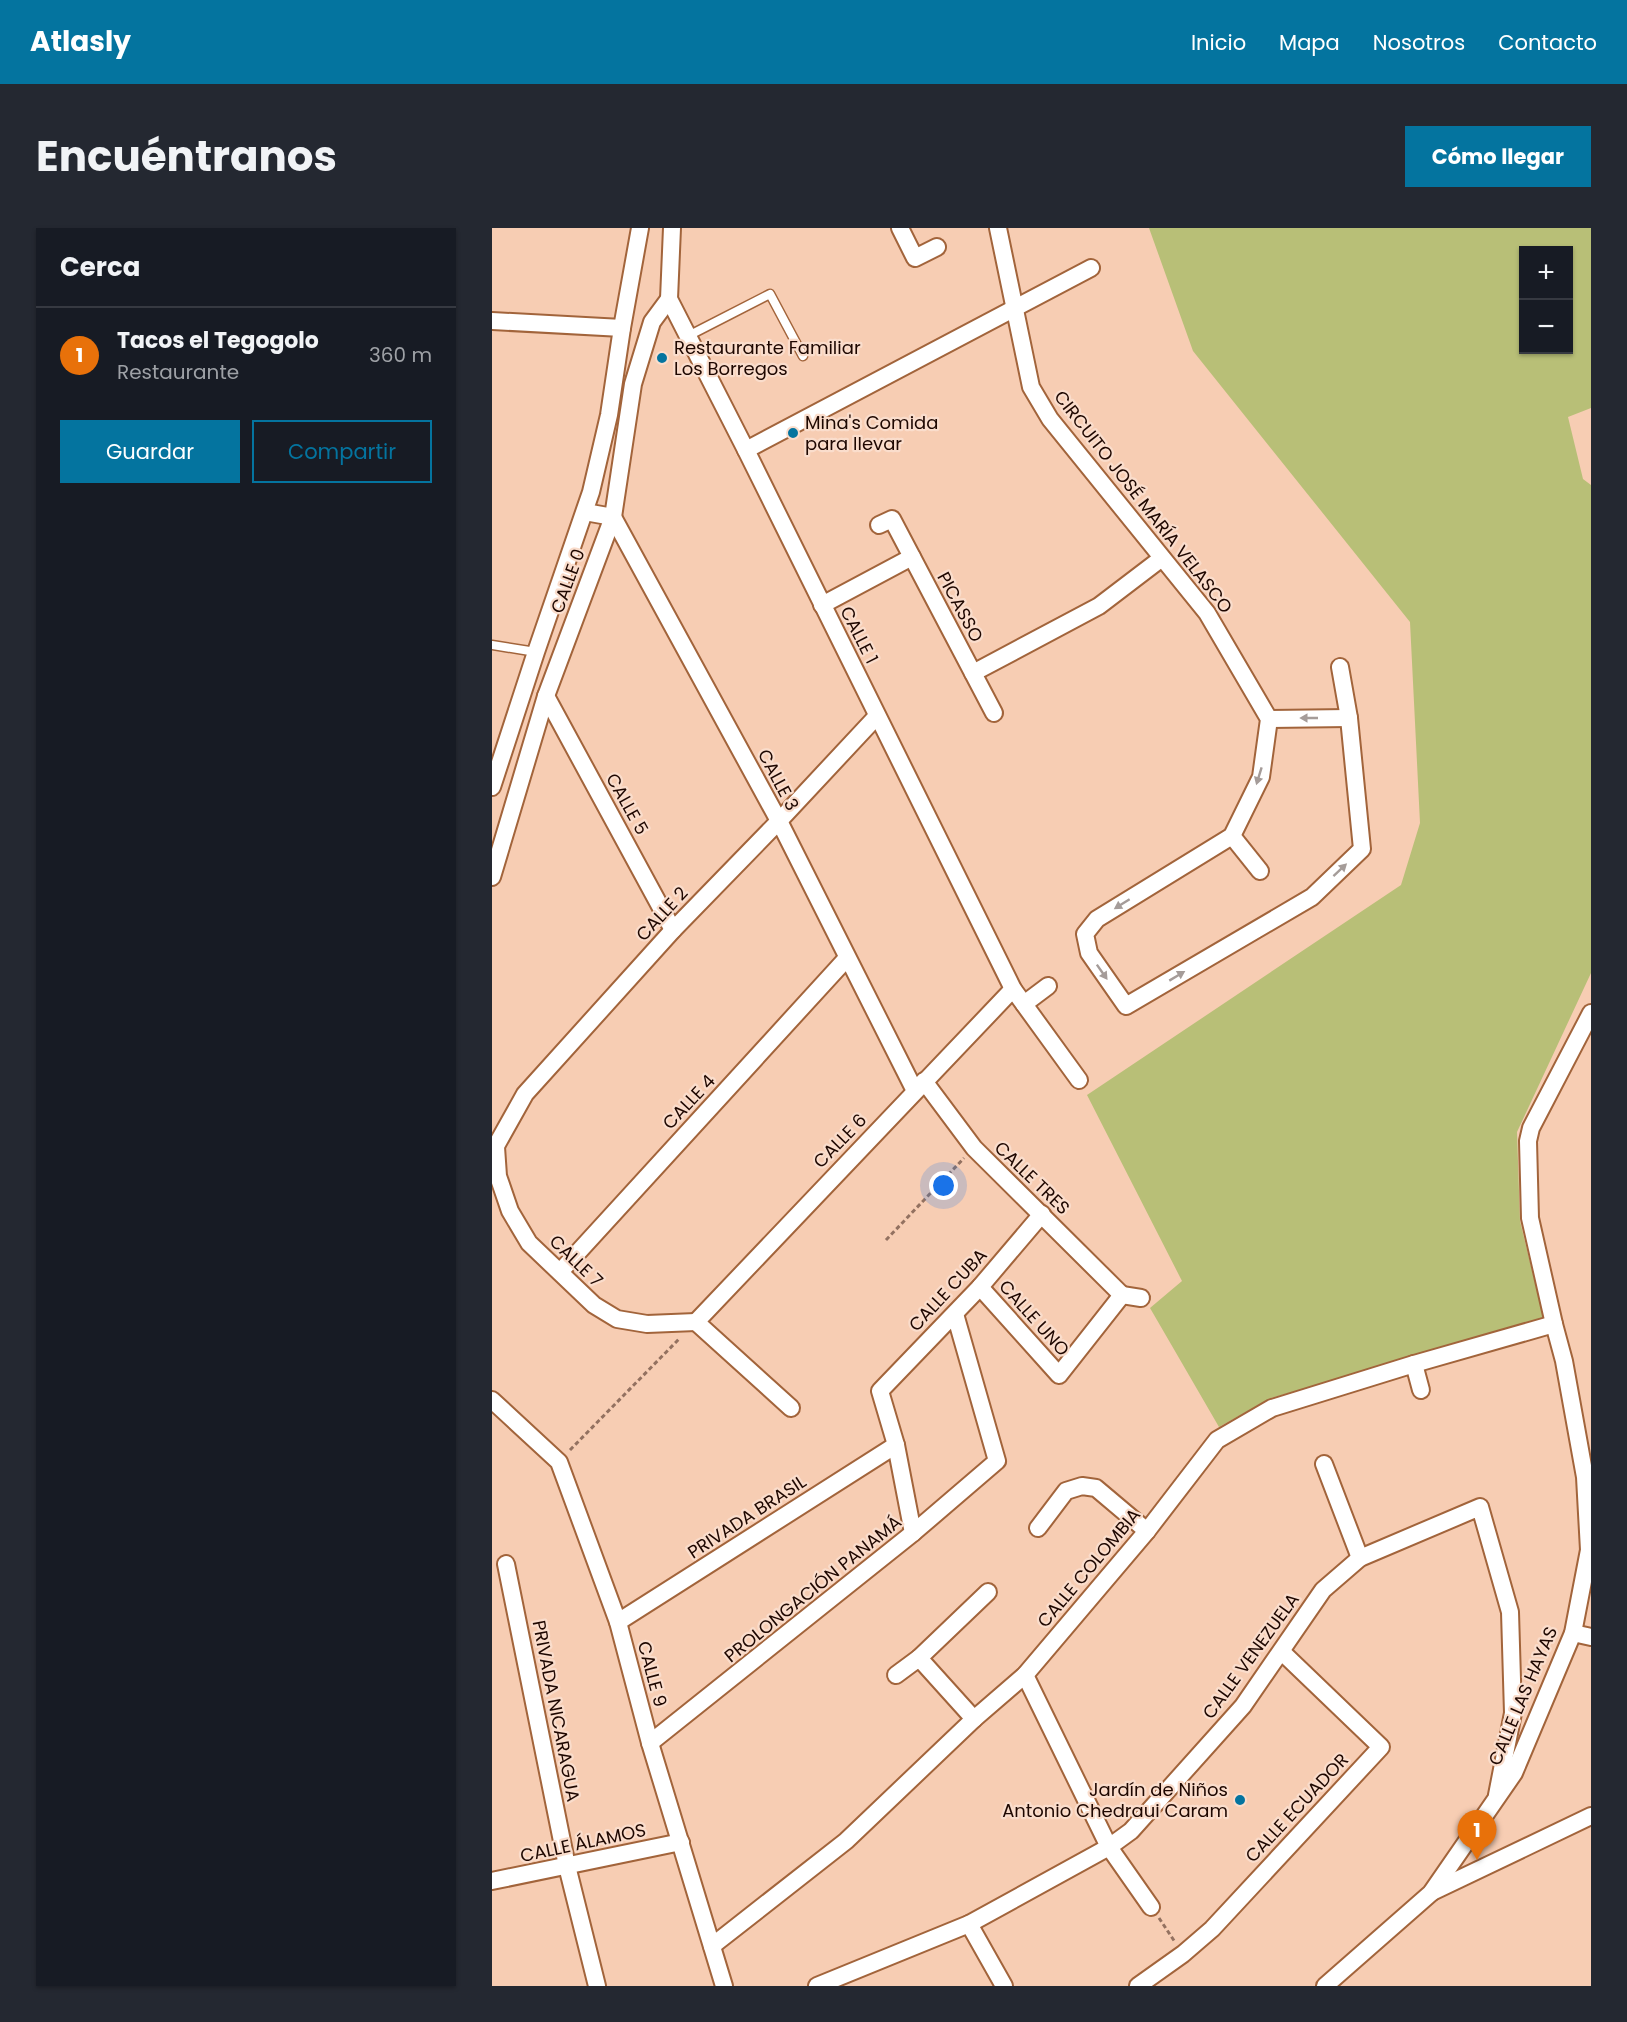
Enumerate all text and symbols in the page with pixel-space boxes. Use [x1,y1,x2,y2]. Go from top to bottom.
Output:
text: Atlasly [30,22,131,61]
text: Inicio [1191,28,1246,57]
text: Mapa [1279,28,1340,57]
text: Nosotros [1373,28,1465,57]
text: Contacto [1498,28,1597,57]
button: Cómo llegar [1405,126,1591,187]
text: Encuéntranos [36,127,337,186]
map controls [1519,246,1573,354]
button: + [1519,246,1573,300]
text: Cerca [60,249,140,285]
button: − [1519,300,1573,354]
text: Tacos el Tegogolo [117,325,319,356]
place label: Restaurante Familiar Los Borregos [674,335,861,381]
text: 1 [76,341,83,369]
text: 360 m [369,341,432,369]
marker: Restaurante Familiar Los Borregos [655,351,669,365]
text: Restaurante [117,358,239,386]
street label: CIRCUITO JOSÉ MARÍA VELASCO [1048,385,1238,618]
place label: Mina's Comida para llevar [805,410,938,456]
button: Guardar [60,420,240,483]
button: Compartir [252,420,432,483]
marker: Mina's Comida para llevar [786,426,800,440]
street label: CALLE 0 [544,545,591,617]
street label: PICASSO [932,567,989,646]
street label: CALLE 1 [834,602,885,668]
one-way arrow [1300,713,1319,723]
street label: CALLE 3 [752,745,805,815]
one-way arrow [1254,767,1263,785]
street label: CALLE 5 [600,768,655,839]
one-way arrow [1332,864,1346,878]
street label: CALLE 2 [630,881,693,946]
one-way arrow [1114,898,1130,909]
one-way arrow [1096,963,1108,979]
one-way arrow [1169,971,1185,982]
street label: CALLE 4 [657,1069,721,1135]
street label: CALLE 6 [807,1108,872,1173]
street label: CALLE TRES [989,1135,1076,1220]
your location [929,1171,958,1200]
street label: CALLE 7 [544,1229,609,1292]
street label: CALLE CUBA [903,1243,993,1337]
street label: CALLE UNO [993,1274,1075,1361]
street label: PRIVADA BRASIL [683,1469,811,1564]
street label: CALLE COLOMBIA [1031,1503,1146,1633]
street label: PROLONGACIÓN PANAMÁ [719,1509,906,1668]
street label: CALLE VENEZUELA [1196,1588,1305,1724]
street label: PRIVADA NICARAGUA [527,1618,586,1804]
street label: CALLE LAS HAYAS [1482,1622,1563,1769]
street label: CALLE 9 [632,1638,673,1709]
street label: CALLE ECUADOR [1239,1748,1354,1868]
place label: Jardín de Niños Antonio Chedraui Caram [1002,1777,1228,1823]
marker: Jardín de Niños Antonio Chedraui Caram [1233,1793,1247,1807]
pin: 1 [1458,1810,1496,1860]
street label: CALLE ÁLAMOS [518,1817,648,1868]

